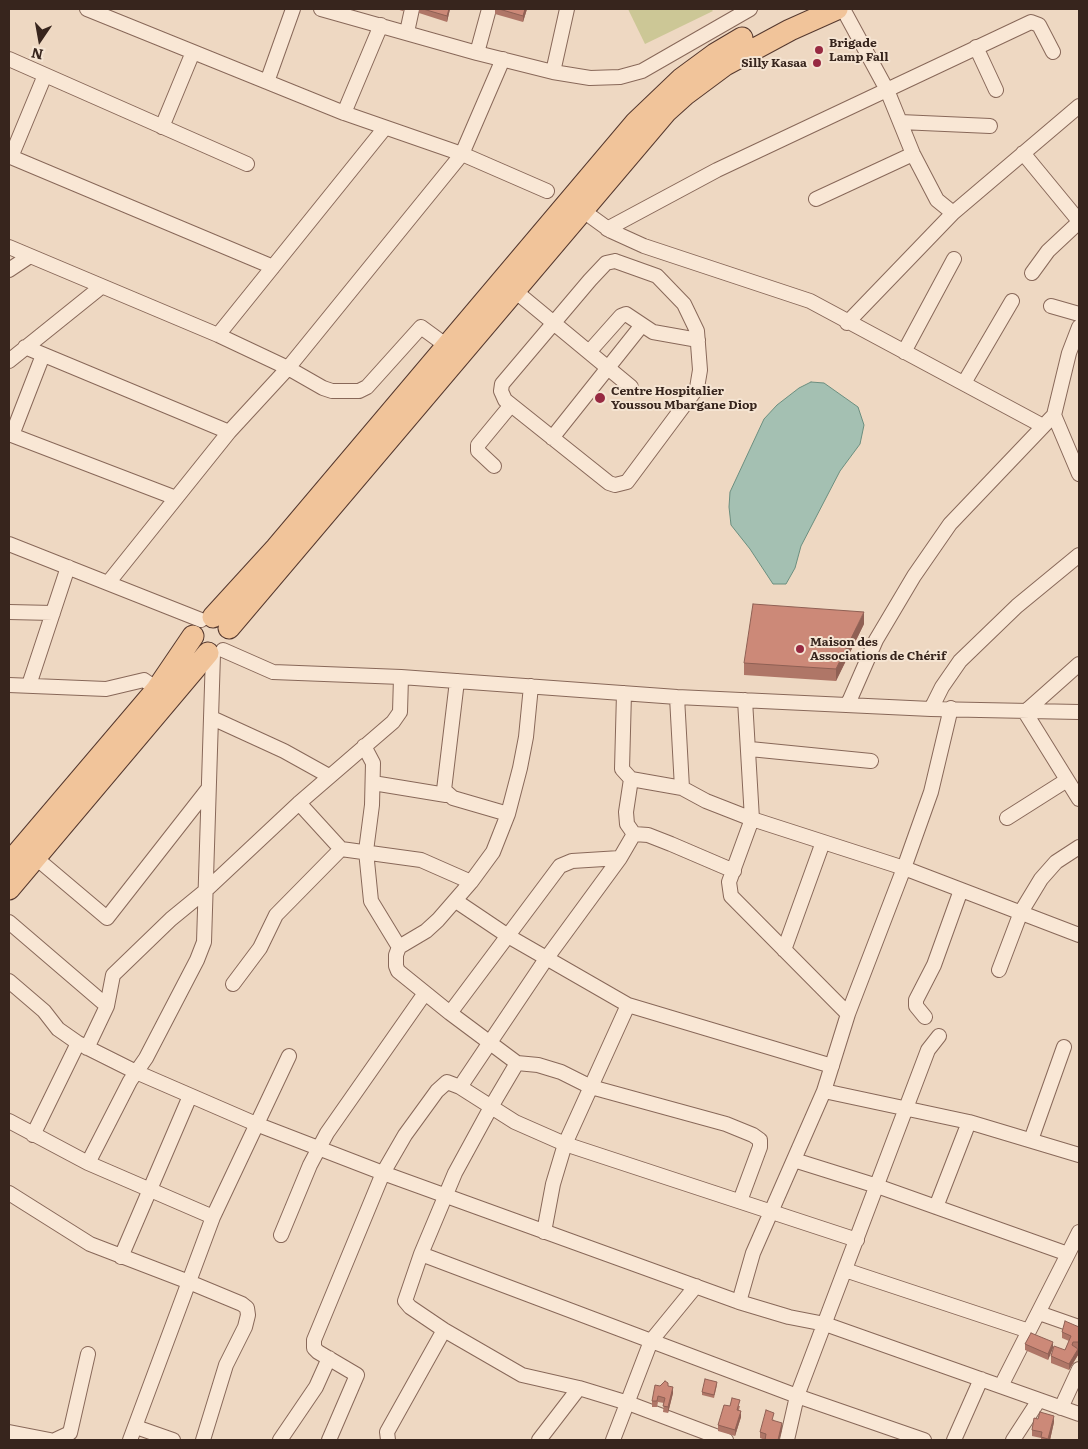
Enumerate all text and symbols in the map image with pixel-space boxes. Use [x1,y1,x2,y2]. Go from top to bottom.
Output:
north arrow [15,15,65,65]
place label: Brigade Lamp Fall [829,36,889,64]
text: N [29,44,45,66]
marker: Brigade Lamp Fall [813,44,825,56]
place label: Silly Kasaa [741,56,807,70]
marker: Silly Kasaa [811,57,823,69]
place label: Centre Hospitalier Youssou Mbargane Diop [611,384,757,412]
marker: Centre Hospitalier Youssou Mbargane Diop [593,391,607,405]
place label: Maison des Associations de Chérif [810,635,946,663]
marker: Maison des Associations de Chérif [794,643,806,655]

